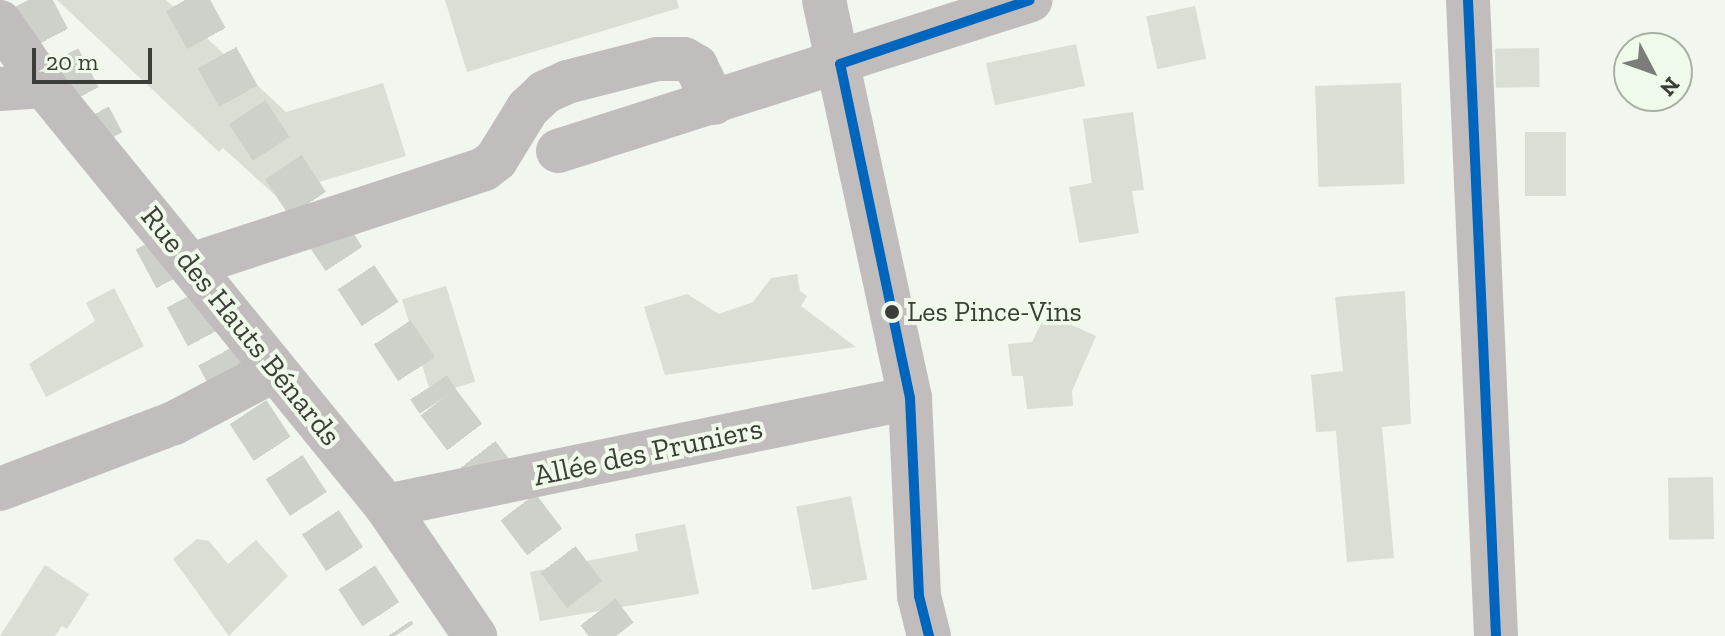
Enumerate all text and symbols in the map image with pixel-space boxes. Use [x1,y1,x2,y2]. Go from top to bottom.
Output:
scale bar [36,32,156,82]
north arrow [1613,32,1693,112]
text: 20 m [46,47,98,76]
text: N [1654,72,1686,102]
street label: Rue des Hauts Bénards [133,199,349,453]
place label: Les Pince-Vins [907,295,1082,329]
marker: Les Pince-Vins [884,304,900,320]
street label: Allée des Pruniers [530,410,766,494]

